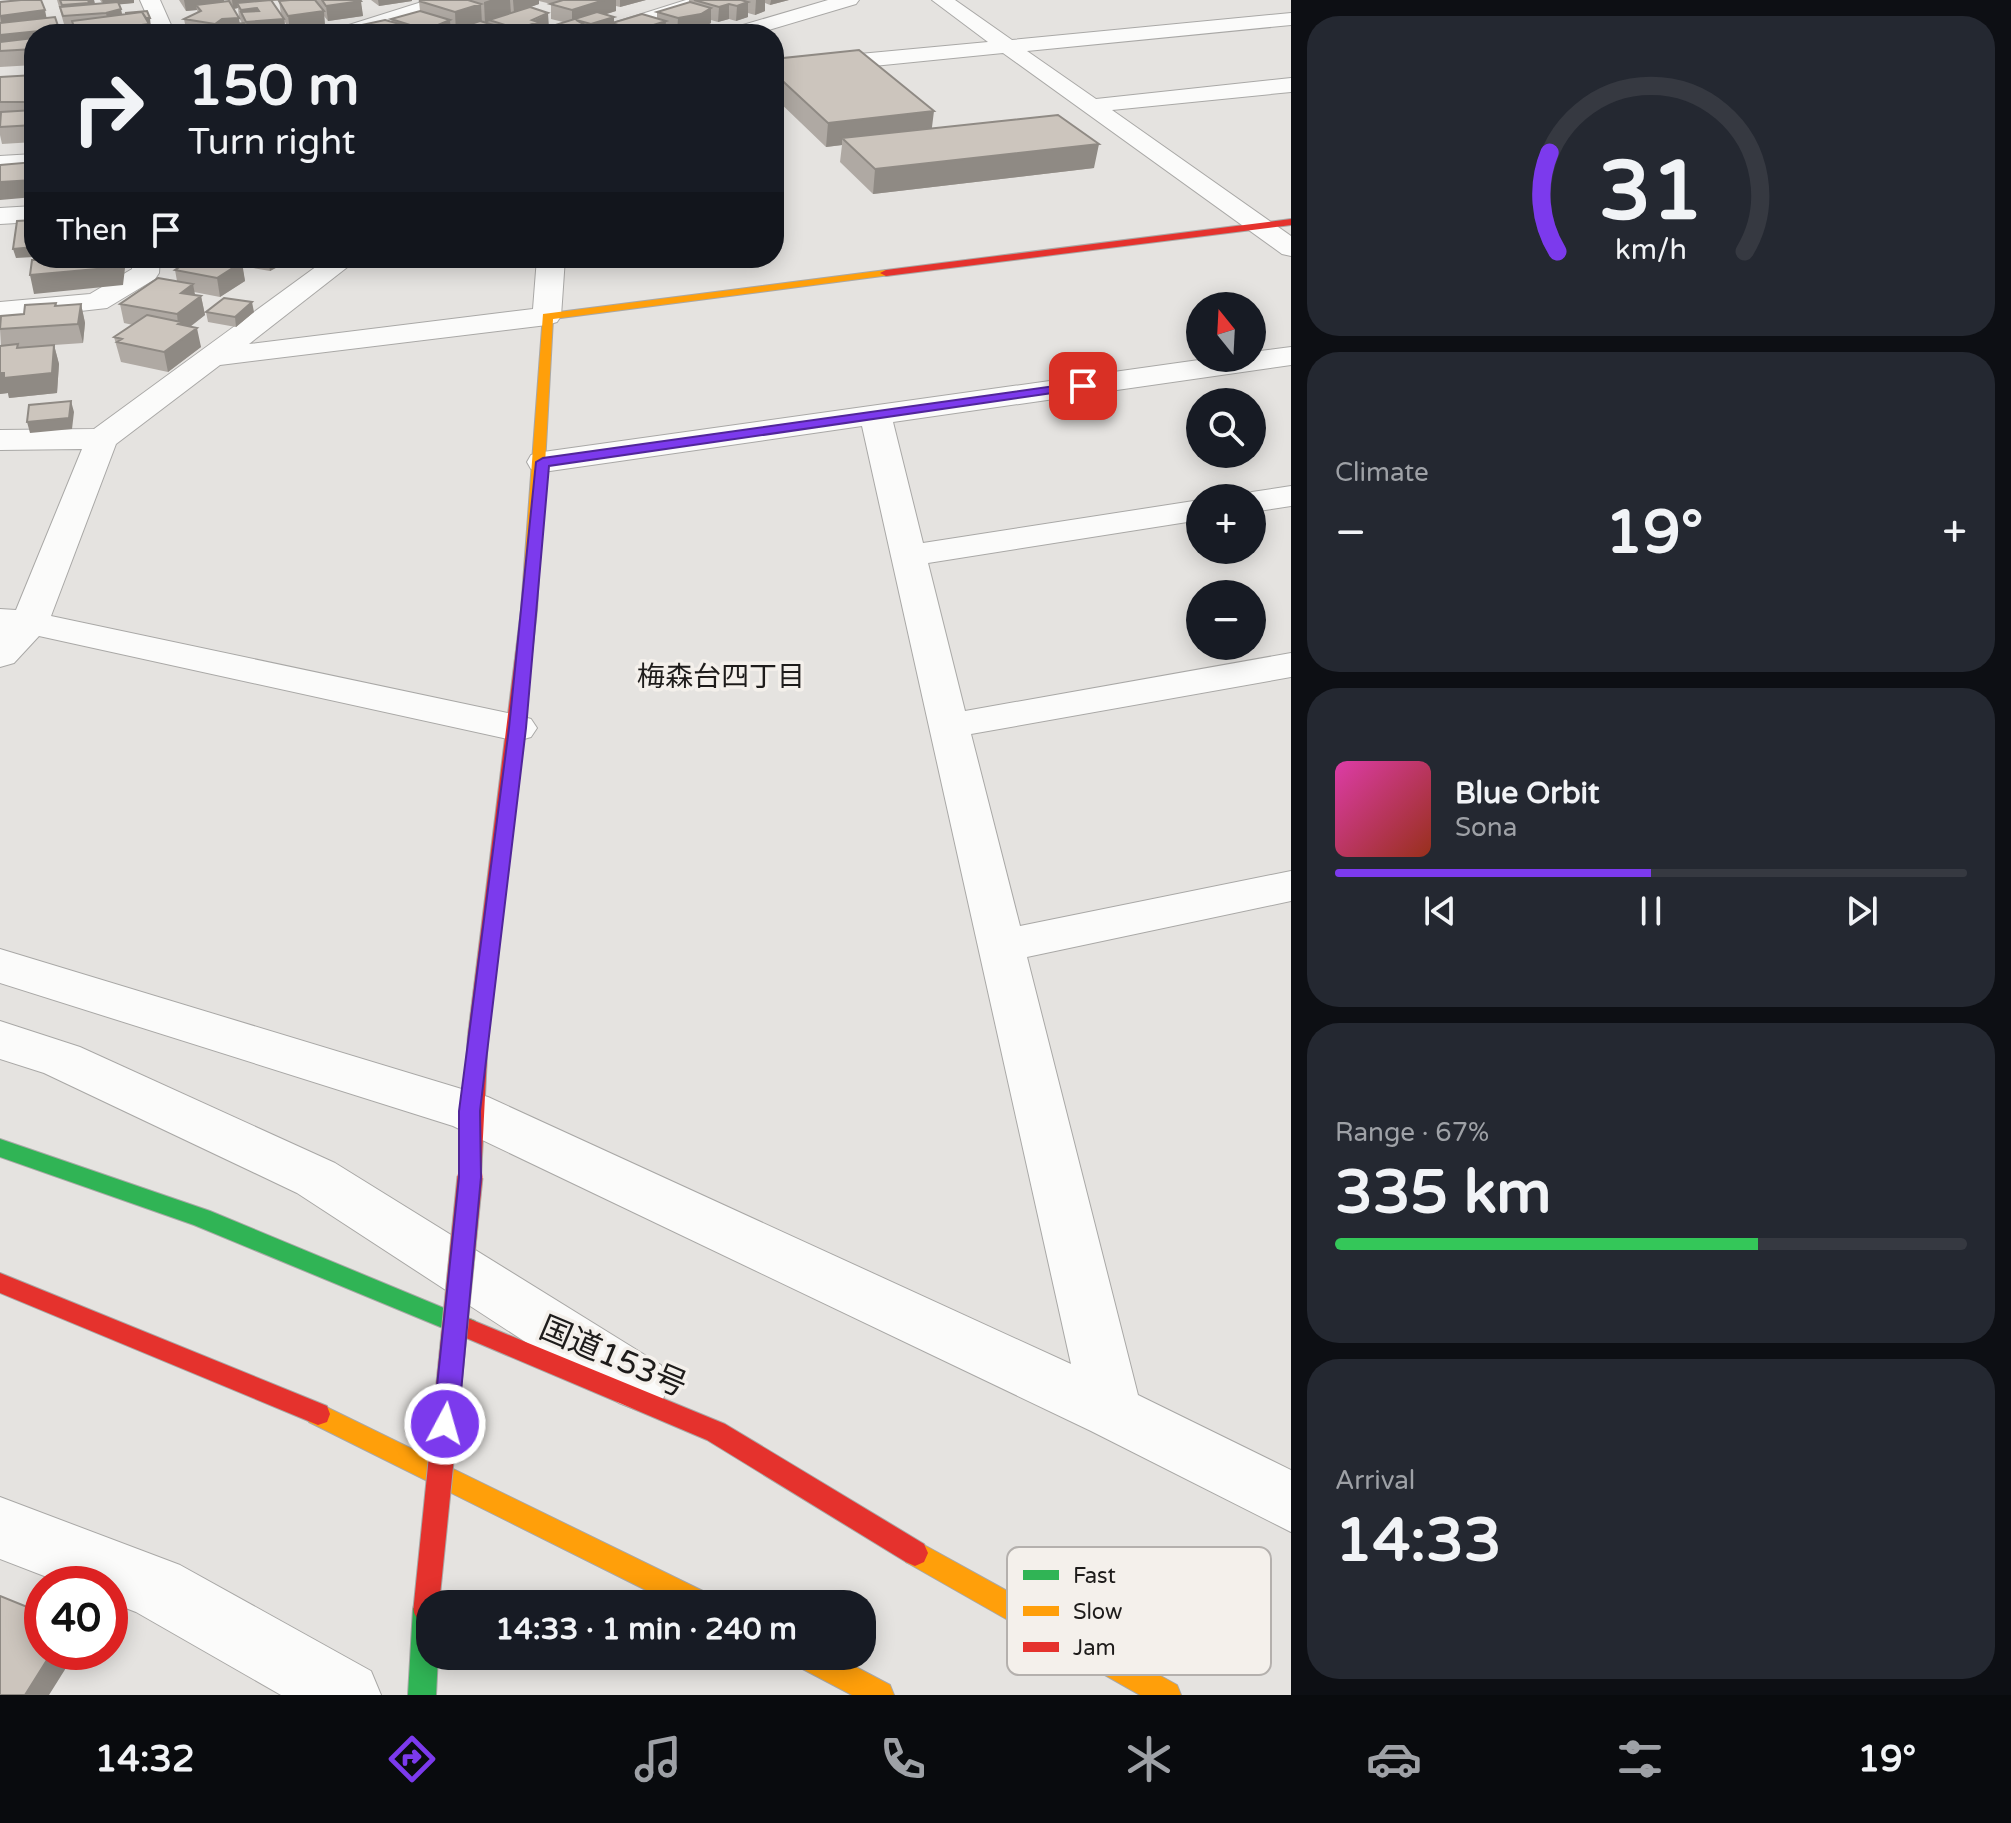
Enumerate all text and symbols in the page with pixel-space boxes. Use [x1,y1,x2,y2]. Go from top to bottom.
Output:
text: 150 m [188,53,359,120]
icon: right [56,56,160,160]
text: Turn right [188,121,355,164]
text: 31 [1599,141,1703,241]
icon: arrive [144,208,188,252]
text: Then [56,212,128,249]
text: km/h [1615,233,1687,267]
north arrow [1186,292,1266,372]
map controls [1186,292,1266,660]
pin [1049,352,1117,420]
icon: arrive [1061,364,1105,408]
button: search [1186,388,1266,468]
text: Climate [1335,457,1429,488]
button: + [1186,484,1266,564]
text: 19° [1605,497,1703,569]
text: − [1335,507,1366,560]
text: + [1942,507,1967,560]
button: − [1186,580,1266,660]
district label: 梅森台四丁目 [637,660,805,694]
text: Blue Orbit [1455,775,1600,812]
text: Sona [1455,812,1517,843]
icon: previous [1418,889,1462,933]
icon: pause [1629,889,1673,933]
icon: next [1840,889,1884,933]
text: Range · 67% [1335,1117,1489,1148]
text: 335 km [1335,1157,1551,1229]
street label: 国道153号 [534,1309,692,1405]
position arrow [403,1382,487,1466]
text: Arrival [1335,1465,1415,1496]
text: 14:33 [1335,1505,1501,1577]
legend [1007,1547,1271,1675]
text: Fast [1073,1563,1116,1589]
speed limit sign: 40 [24,1566,128,1670]
text: Slow [1073,1599,1123,1625]
text: 14:33 · 1 min · 240 m [495,1611,797,1648]
text: Jam [1073,1635,1116,1661]
icon: directions [384,1731,440,1787]
icon: music [630,1731,686,1787]
icon: phone [875,1731,931,1787]
icon: climate [1121,1731,1177,1787]
icon: car [1366,1731,1422,1787]
icon: filters [1612,1731,1668,1787]
text: 14:32 [95,1738,195,1781]
text: 19° [1857,1738,1916,1781]

